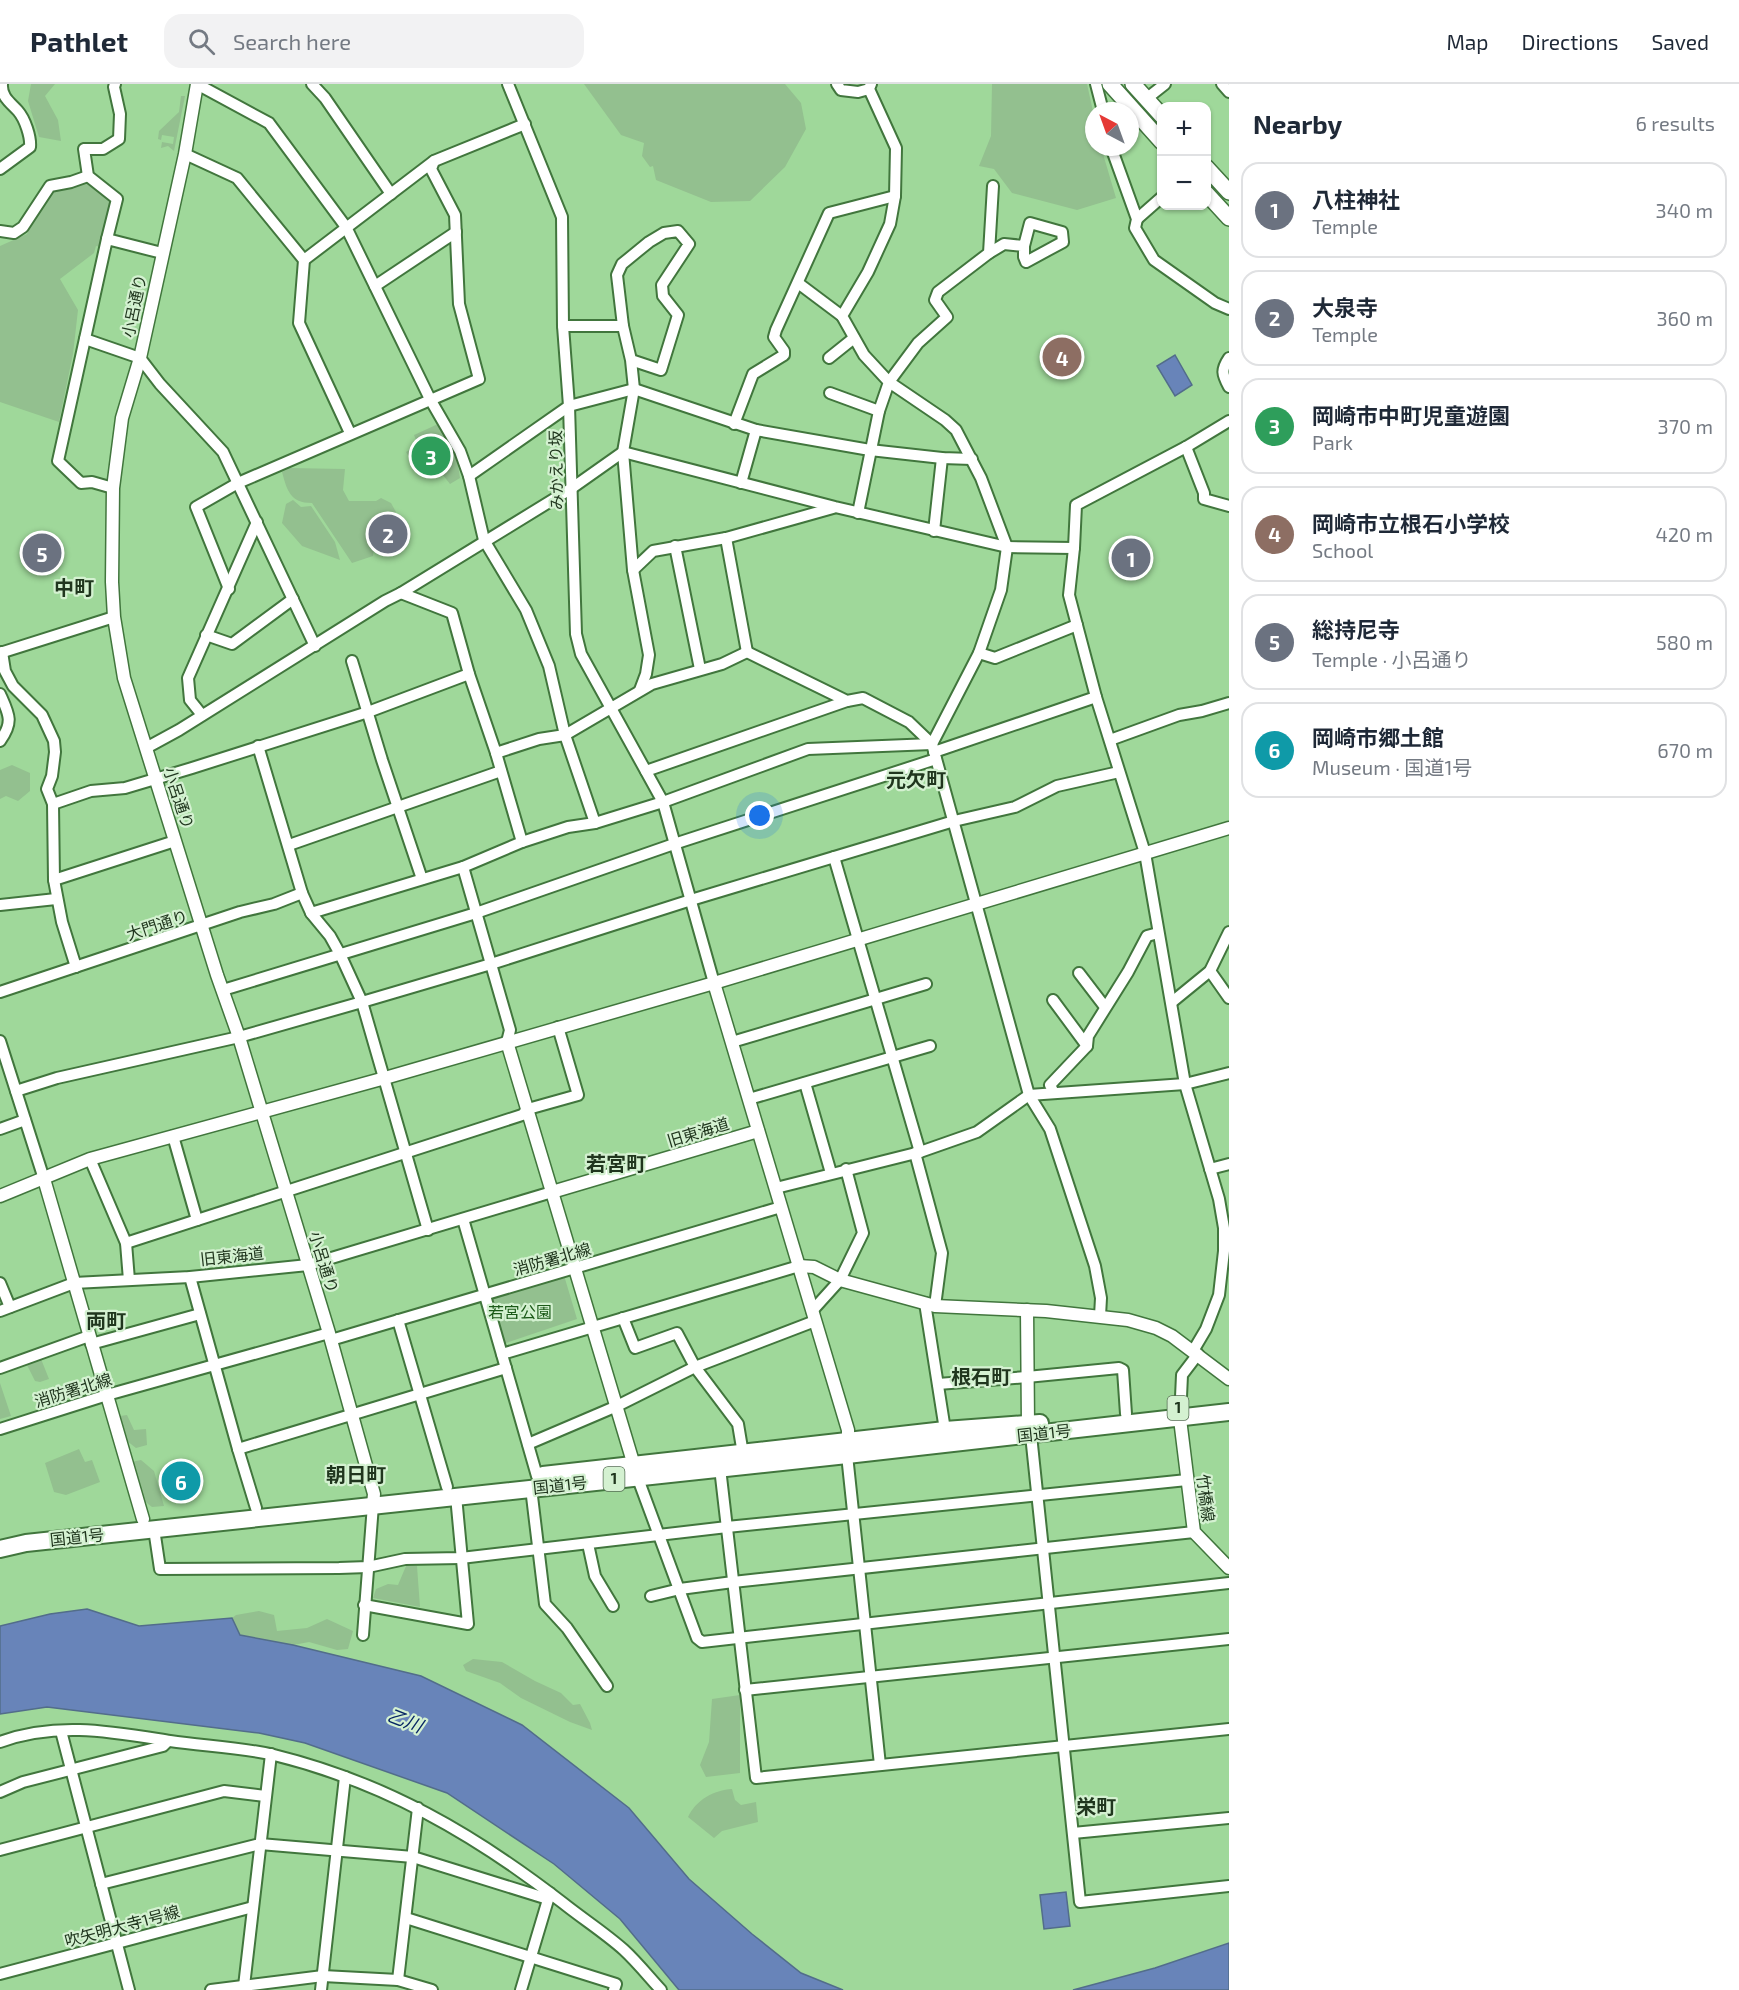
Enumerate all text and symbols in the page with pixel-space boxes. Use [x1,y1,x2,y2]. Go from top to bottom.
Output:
search box [164,14,584,68]
text: Pathlet [30,24,128,58]
icon: search [185,25,218,58]
text: Search here [233,28,351,54]
text: Map [1446,29,1489,54]
text: Directions [1522,29,1618,54]
text: Saved [1651,29,1709,54]
north arrow [1085,102,1139,156]
map controls [1157,102,1211,210]
button: + [1157,102,1211,156]
text: Nearby [1253,108,1342,139]
text: 6 results [1635,111,1715,135]
button: − [1157,156,1211,210]
text: 八柱神社 [1312,186,1400,212]
text: 1 [1270,198,1279,222]
text: 340 m [1656,198,1713,222]
text: Temple [1312,214,1378,238]
street label: 小呂通り [118,273,149,339]
text: 大泉寺 [1312,294,1378,320]
text: 2 [1269,306,1280,330]
text: 360 m [1656,306,1713,330]
text: Temple [1312,322,1378,346]
pin: 4 [1042,334,1082,380]
text: 岡崎市中町児童遊園 [1312,402,1510,428]
text: 3 [1269,414,1280,438]
text: 370 m [1658,414,1713,438]
street label: みかえり坂 [545,430,566,510]
text: Park [1312,430,1353,454]
pin: 3 [412,434,450,478]
text: 岡崎市立根石小学校 [1312,510,1510,536]
pin: 2 [368,512,408,556]
text: 4 [1268,522,1281,546]
text: 420 m [1655,522,1713,546]
pin: 5 [22,530,62,576]
pin: 1 [1112,536,1150,580]
text: School [1312,538,1373,562]
district label: 中町 [54,575,94,599]
text: 総持尼寺 [1312,616,1400,642]
text: 5 [1269,630,1280,654]
text: 580 m [1656,630,1713,654]
text: Temple · 小呂通り [1312,647,1472,671]
text: 岡崎市郷土館 [1312,724,1444,750]
text: 6 [1269,738,1280,762]
text: 670 m [1657,738,1713,762]
text: Museum · 国道1号 [1312,755,1472,779]
street label: 小呂通り [161,764,198,831]
district label: 元欠町 [886,767,946,791]
your location [745,801,774,830]
street label: 大門通り [123,906,190,943]
street label: 旧東海道 [664,1113,731,1150]
district label: 若宮町 [586,1151,646,1175]
street label: 小呂通り [306,1228,343,1295]
street label: 消防署北線 [511,1238,593,1279]
street label: 旧東海道 [199,1243,265,1268]
park label: 若宮公園 [488,1302,552,1321]
district label: 両町 [86,1308,126,1332]
district label: 根石町 [951,1364,1011,1388]
street label: 消防署北線 [32,1369,114,1410]
road number: 1 [1168,1396,1188,1420]
street label: 国道1号 [1016,1420,1072,1445]
pin: 6 [162,1458,201,1504]
district label: 朝日町 [326,1462,386,1486]
road number: 1 [604,1467,624,1491]
street label: 国道1号 [532,1472,588,1497]
street label: 竹橋線 [1194,1473,1219,1523]
street label: 国道1号 [49,1524,105,1549]
water label: 乙川 [385,1703,428,1738]
district label: 栄町 [1076,1794,1116,1818]
street label: 吹矢明大寺1号線 [62,1901,182,1950]

